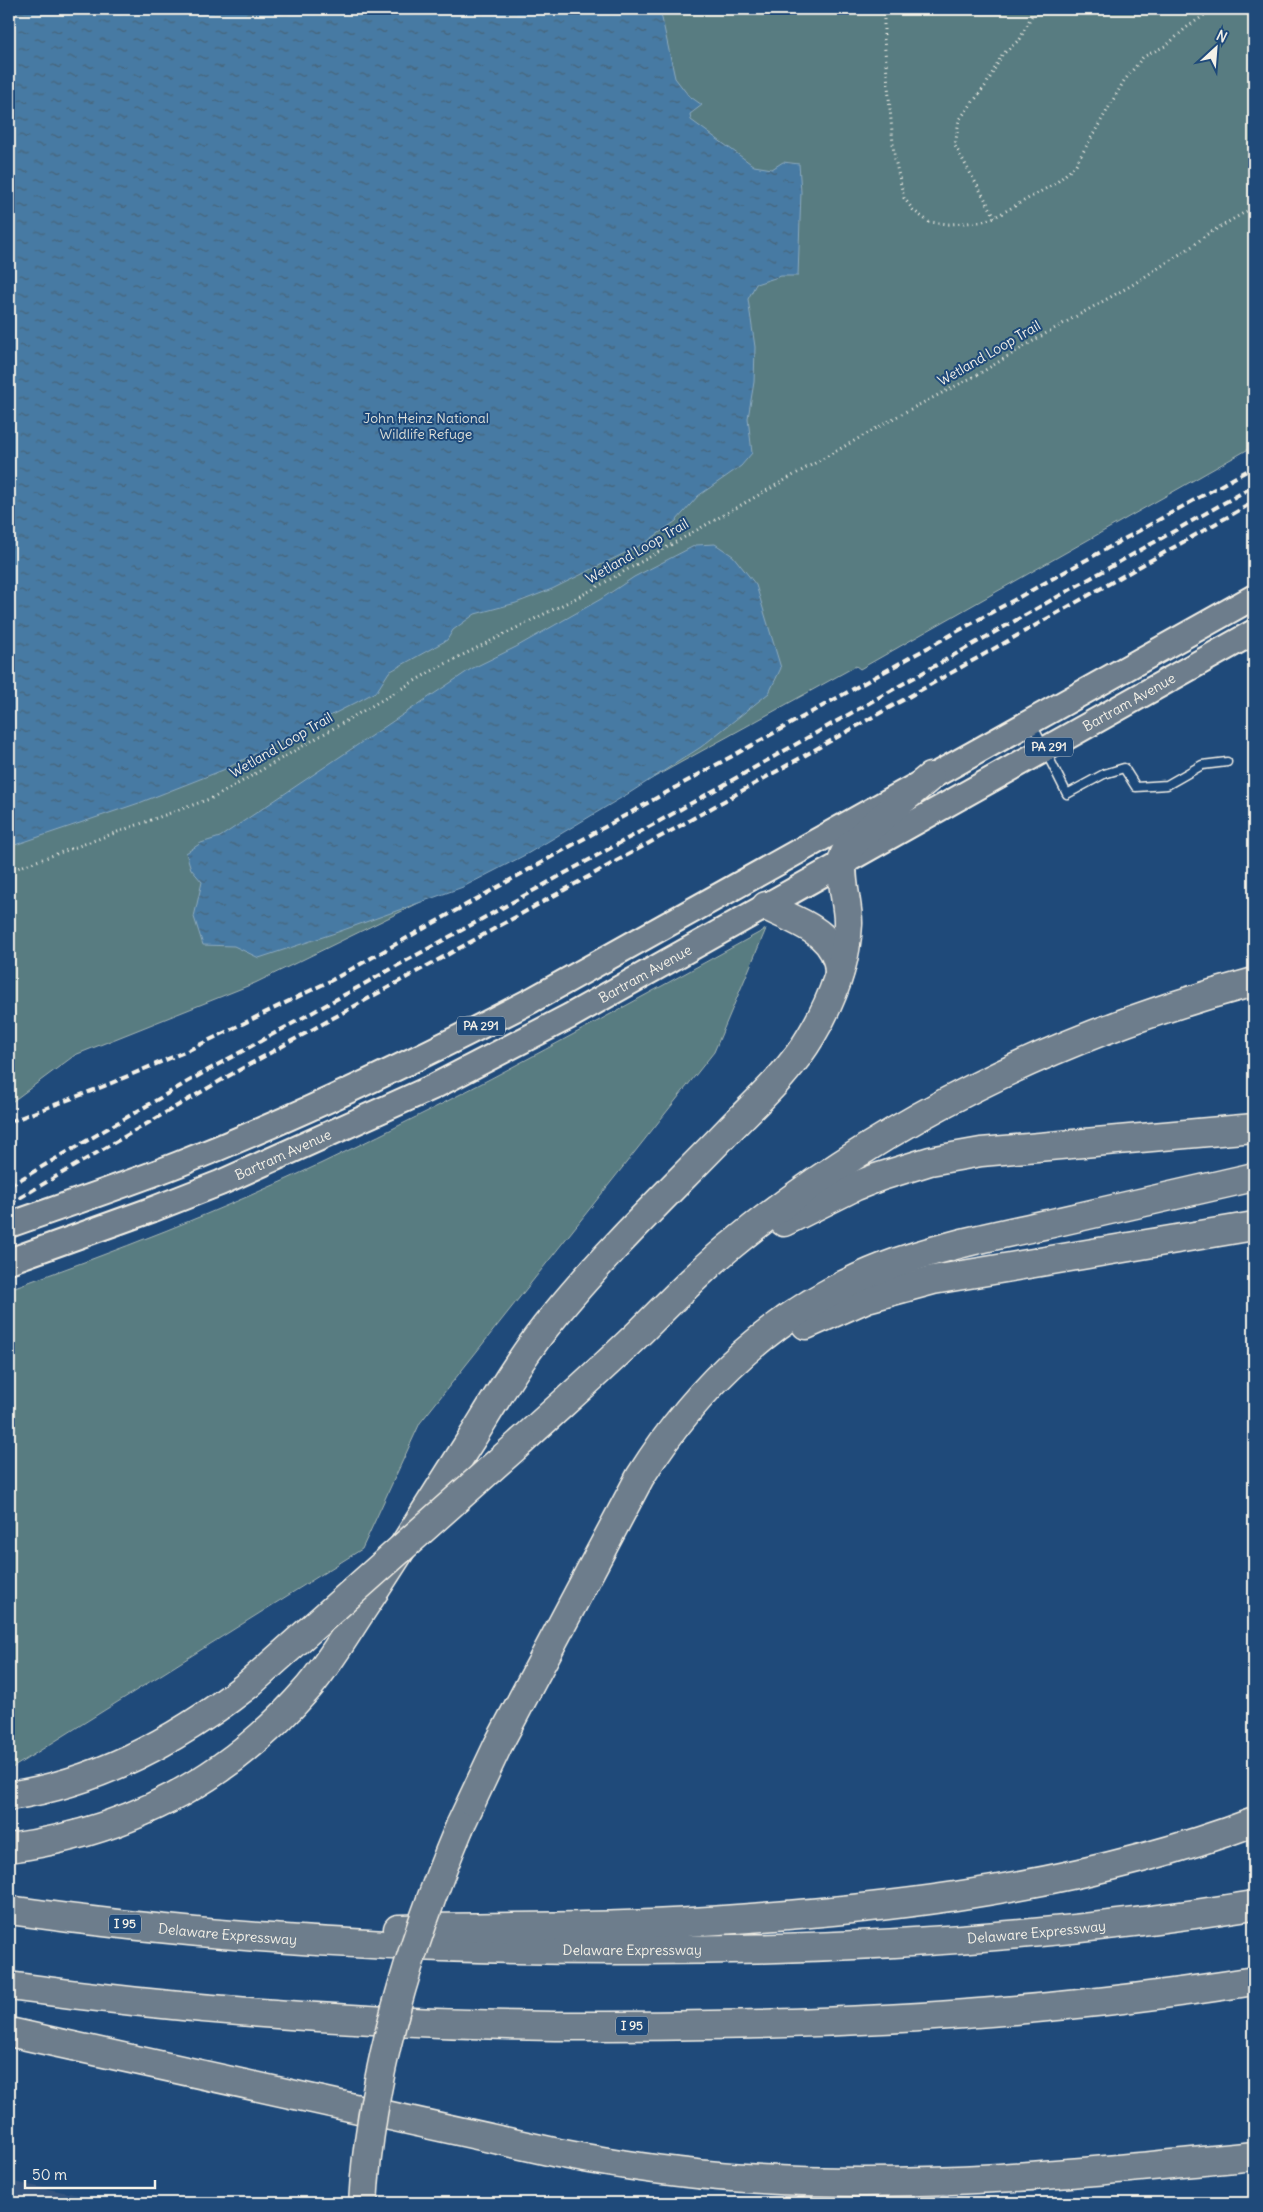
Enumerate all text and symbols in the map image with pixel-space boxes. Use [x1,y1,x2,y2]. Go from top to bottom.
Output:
north arrow [1190,22,1240,72]
text: N [1213,26,1230,47]
street label: Wetland Loop Trail [934,316,1044,390]
park label: John Heinz National Wildlife Refuge [363,409,489,443]
street label: Wetland Loop Trail [582,514,692,588]
street label: Bartram Avenue [1079,669,1179,735]
street label: Wetland Loop Trail [226,708,336,782]
road number: PA 291 [1025,738,1073,756]
street label: Bartram Avenue [595,941,695,1007]
road number: PA 291 [457,1016,505,1036]
street label: Bartram Avenue [232,1125,334,1184]
road number: I 95 [109,1915,141,1934]
street label: Delaware Expressway [967,1917,1107,1948]
street label: Delaware Expressway [157,1919,298,1949]
street label: Delaware Expressway [562,1941,702,1959]
road number: I 95 [616,2016,648,2035]
scale bar [25,2157,155,2189]
text: 50 m [32,2165,67,2184]

